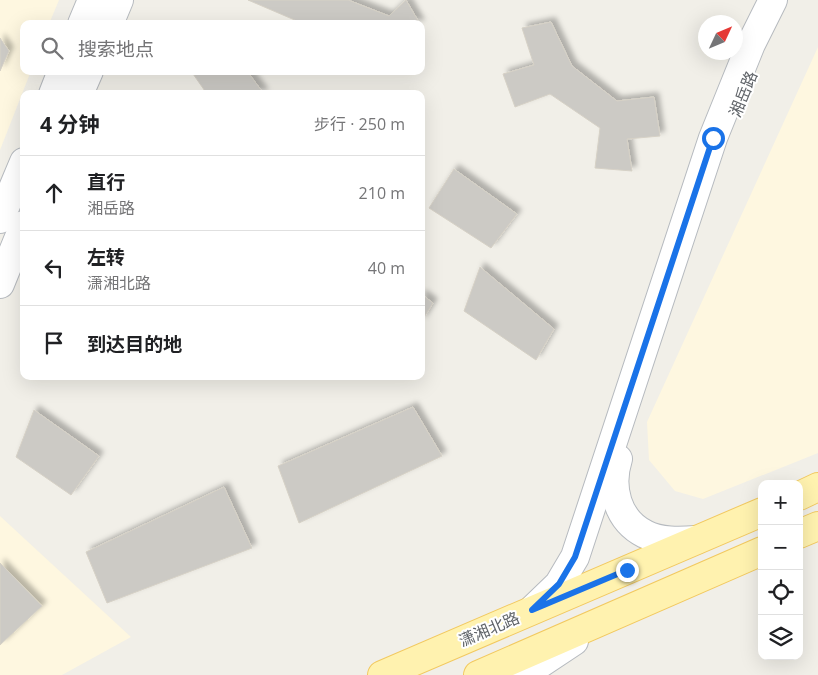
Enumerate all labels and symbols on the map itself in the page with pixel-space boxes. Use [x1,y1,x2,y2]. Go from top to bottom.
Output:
north arrow [698,15,743,60]
street label: 湘岳路 [724,68,762,120]
route start [702,127,725,150]
route end [616,559,639,582]
street label: 潇湘北路 [455,606,523,652]

